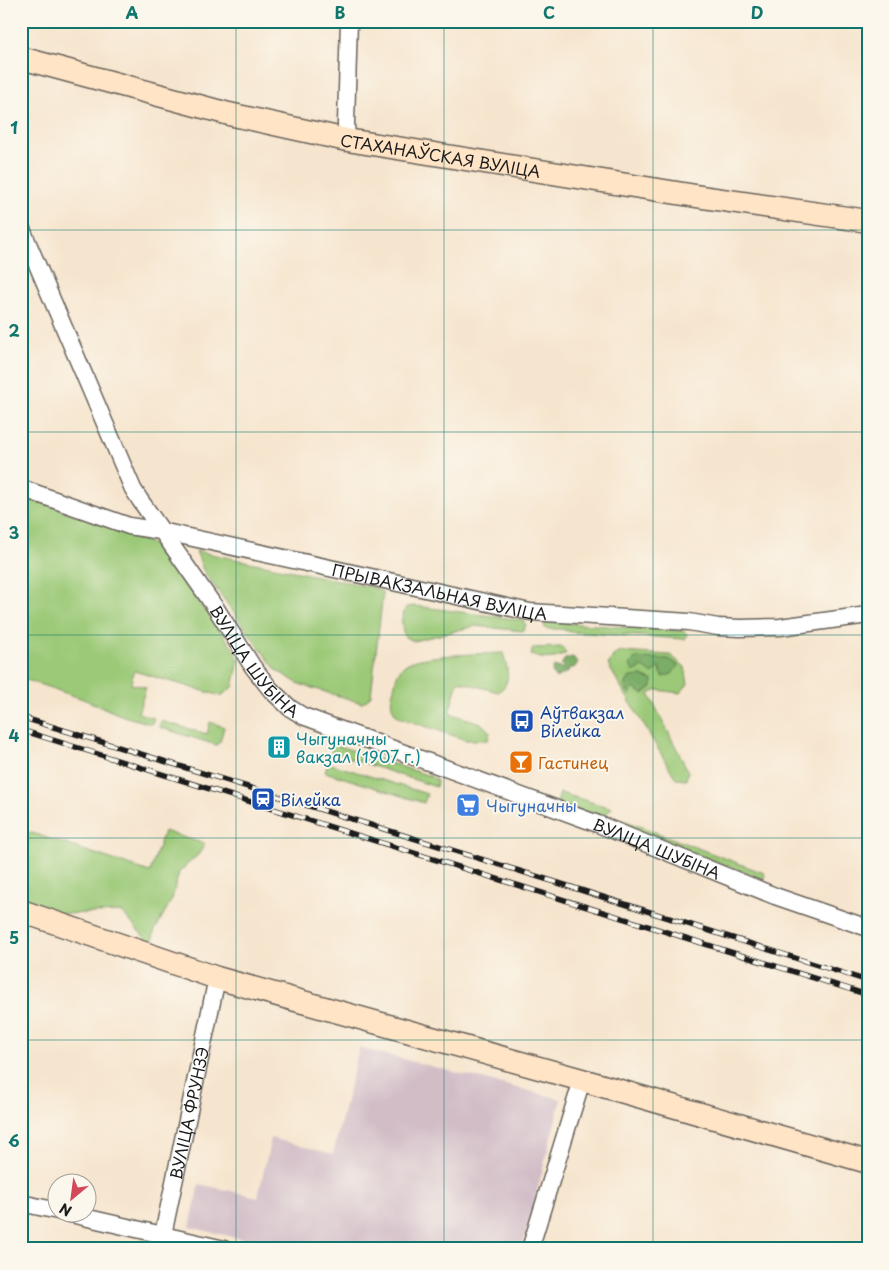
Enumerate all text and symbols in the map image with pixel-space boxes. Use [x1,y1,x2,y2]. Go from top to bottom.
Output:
text: A [126,0,139,24]
text: B [335,0,346,24]
text: C [543,0,555,24]
text: D [751,0,763,24]
text: 1 [10,115,18,139]
street label: СТАХАНАЎСКАЯ ВУЛІЦА [338,127,542,183]
text: 2 [8,318,20,342]
text: 3 [9,520,19,544]
street label: ПРЫВАКЗАЛЬНАЯ ВУЛІЦА [330,557,548,625]
street label: ВУЛІЦА ШУБІНА [205,600,304,723]
place label: Аўтвакзал Вілейка [540,700,624,742]
bus stop icon: Аўтвакзал Вілейка [509,708,535,734]
text: 4 [9,723,20,747]
place label: Чыгуначны вакзал (1907 г.) [296,726,421,768]
building icon: Чыгуначны вакзал (1907 г.) [266,734,292,760]
bar icon: Гастинец [508,749,534,775]
place label: Гастинец [538,750,608,774]
station icon: Вілейка [250,786,276,812]
place label: Вілейка [280,787,341,811]
supermarket icon: Чыгуначны [455,792,481,818]
place label: Чыгуначны [486,793,577,817]
street label: ВУЛІЦА ШУБІНА [590,811,724,885]
text: 5 [9,925,19,949]
street label: ВУЛІЦА ФРУНЗЭ [163,1044,214,1182]
text: 6 [8,1128,20,1152]
north arrow [48,1172,98,1222]
text: N [56,1198,75,1222]

